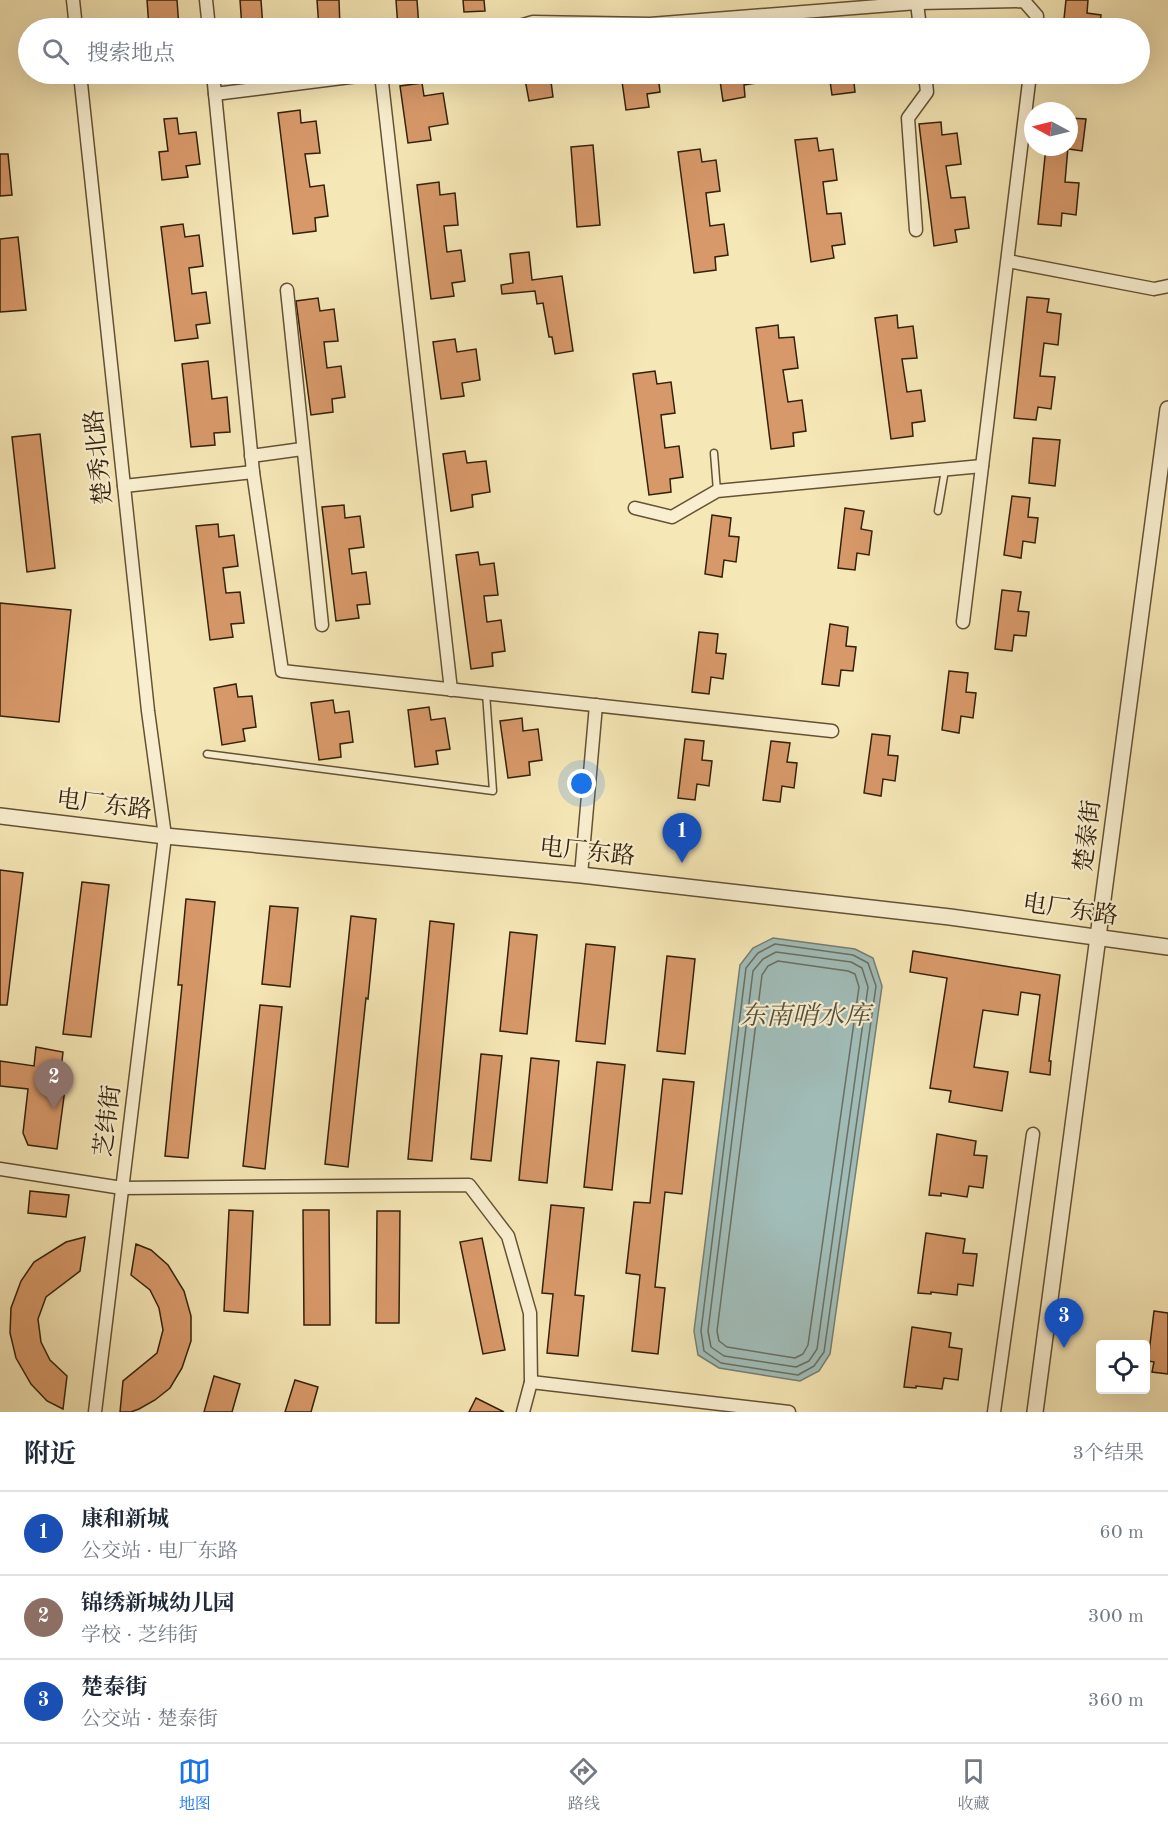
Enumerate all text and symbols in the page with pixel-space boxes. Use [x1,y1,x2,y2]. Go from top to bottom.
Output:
search box [18,18,1150,84]
icon: search [39,35,72,68]
text: 搜索地点 [87,43,175,65]
north arrow [1024,102,1078,156]
street label: 楚秀北路 [80,408,117,506]
your location [567,769,596,798]
street label: 电厂东路 [55,785,153,824]
street label: 楚泰街 [1070,798,1105,873]
pin: 1 [662,814,702,863]
street label: 电厂东路 [538,833,636,870]
street label: 电厂东路 [1021,889,1120,930]
water label: 东南哨水库 [740,1002,874,1030]
pin: 2 [34,1060,74,1109]
street label: 芝纬街 [90,1083,125,1158]
pin: 3 [1044,1298,1084,1348]
map controls [1096,1340,1150,1394]
button: locate [1096,1340,1150,1394]
text: 附近 [24,1442,76,1468]
text: 3个结果 [1072,1444,1144,1464]
text: 康和新城 [81,1509,169,1531]
text: 1 [38,1523,49,1543]
text: 60 m [1099,1523,1144,1543]
text: 公交站 · 电厂东路 [81,1542,238,1562]
text: 锦绣新城幼儿园 [81,1593,235,1615]
text: 2 [38,1607,49,1627]
text: 300 m [1088,1607,1144,1627]
text: 学校 · 芝纬街 [81,1626,198,1646]
text: 楚泰街 [81,1677,147,1699]
text: 3 [38,1691,49,1711]
text: 360 m [1088,1691,1144,1711]
text: 公交站 · 楚泰街 [81,1710,218,1730]
tab: 地图 [178,1755,211,1815]
tab: 路线 [567,1755,600,1815]
tab: 收藏 [957,1755,990,1815]

